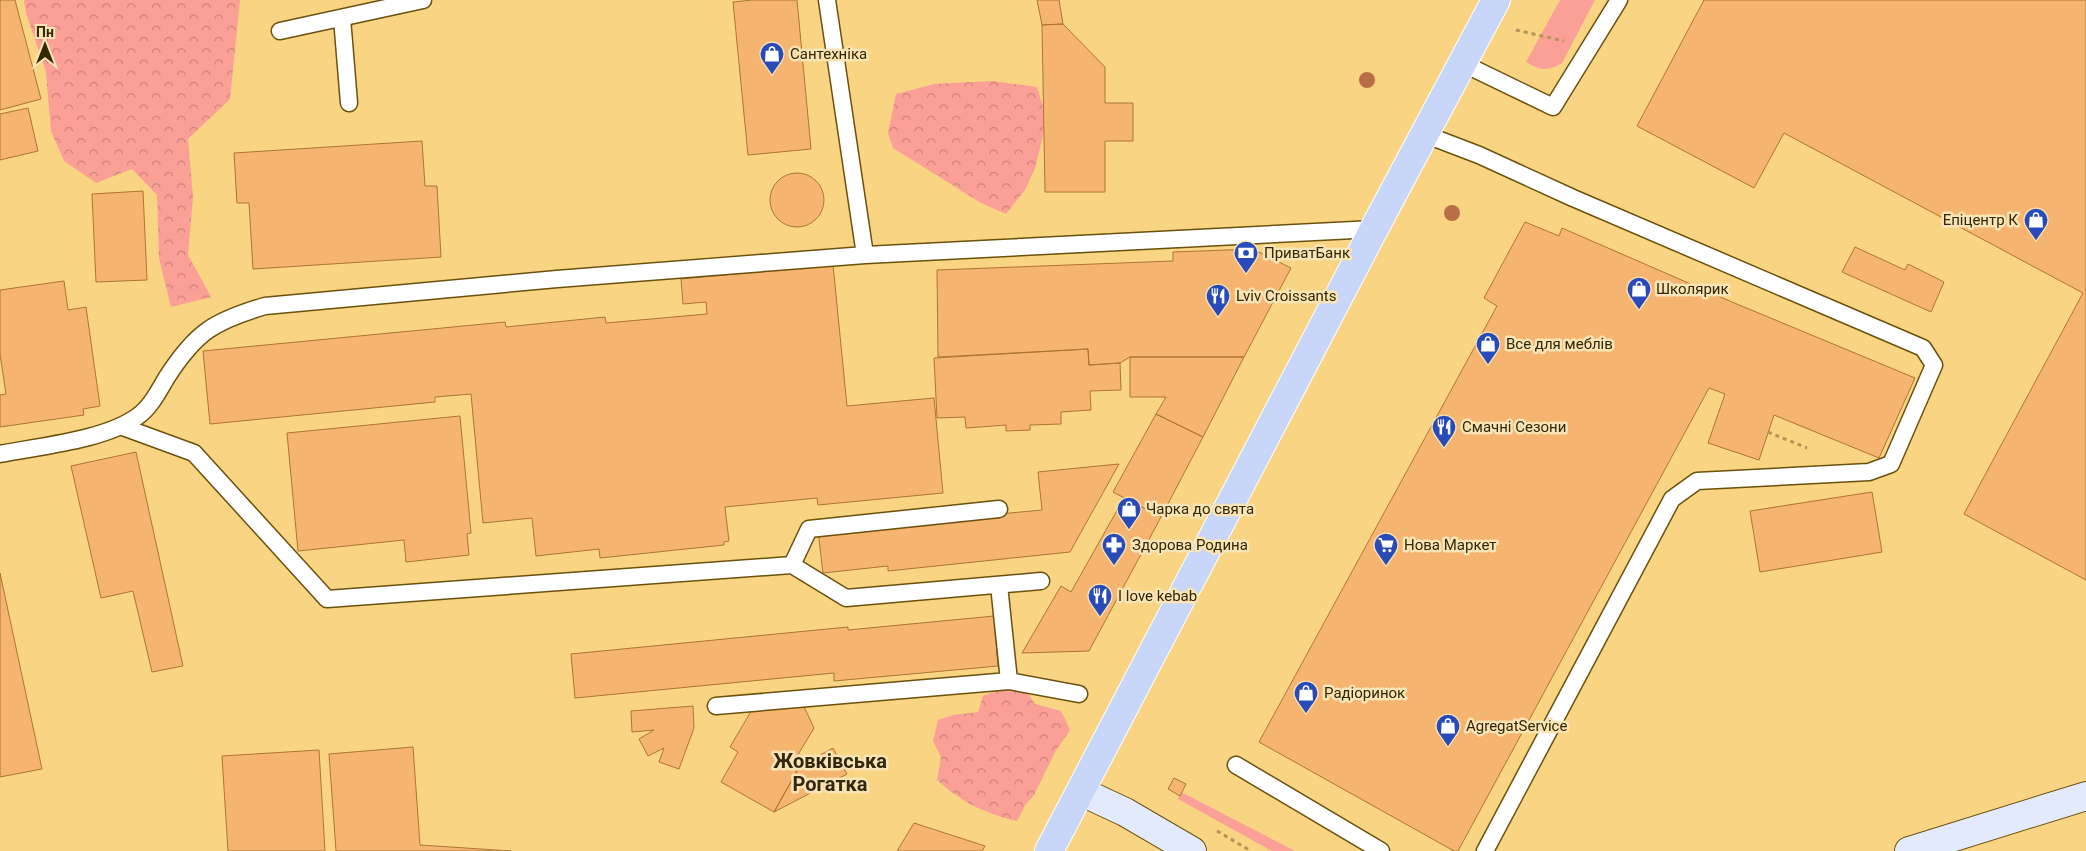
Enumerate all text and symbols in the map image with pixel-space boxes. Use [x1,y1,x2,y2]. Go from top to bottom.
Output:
north arrow [20,20,70,70]
text: Пн [36,24,54,40]
shop icon: Сантехніка [759,41,785,75]
place label: Сантехніка [790,45,867,63]
shop icon: Епіцентр К [2023,207,2049,241]
place label: Епіцентр К [1943,211,2018,229]
bank icon: ПриватБанк [1233,240,1259,274]
place label: ПриватБанк [1264,244,1350,262]
shop icon: Школярик [1626,276,1652,310]
place label: Школярик [1656,280,1729,298]
restaurant icon: Lviv Croissants [1205,283,1231,317]
place label: Lviv Croissants [1236,287,1336,305]
shop icon: Все для меблів [1475,331,1501,365]
place label: Все для меблів [1506,335,1613,353]
restaurant icon: Смачні Сезони [1431,414,1457,448]
place label: Смачні Сезони [1462,418,1566,436]
shop icon: Чарка до свята [1116,496,1142,530]
place label: Чарка до свята [1146,500,1254,518]
pharmacy icon: Здорова Родина [1101,532,1127,566]
supermarket icon: Нова Маркет [1373,532,1399,566]
place label: Здорова Родина [1132,536,1248,554]
place label: Нова Маркет [1404,536,1496,554]
restaurant icon: I love kebab [1087,583,1113,617]
place label: I love kebab [1118,587,1197,605]
shop icon: Радіоринок [1293,680,1319,714]
place label: Радіоринок [1324,684,1405,702]
shop icon: AgregatService [1435,713,1461,747]
place label: AgregatService [1466,717,1567,735]
district label: Жовківська Рогатка [773,749,887,796]

